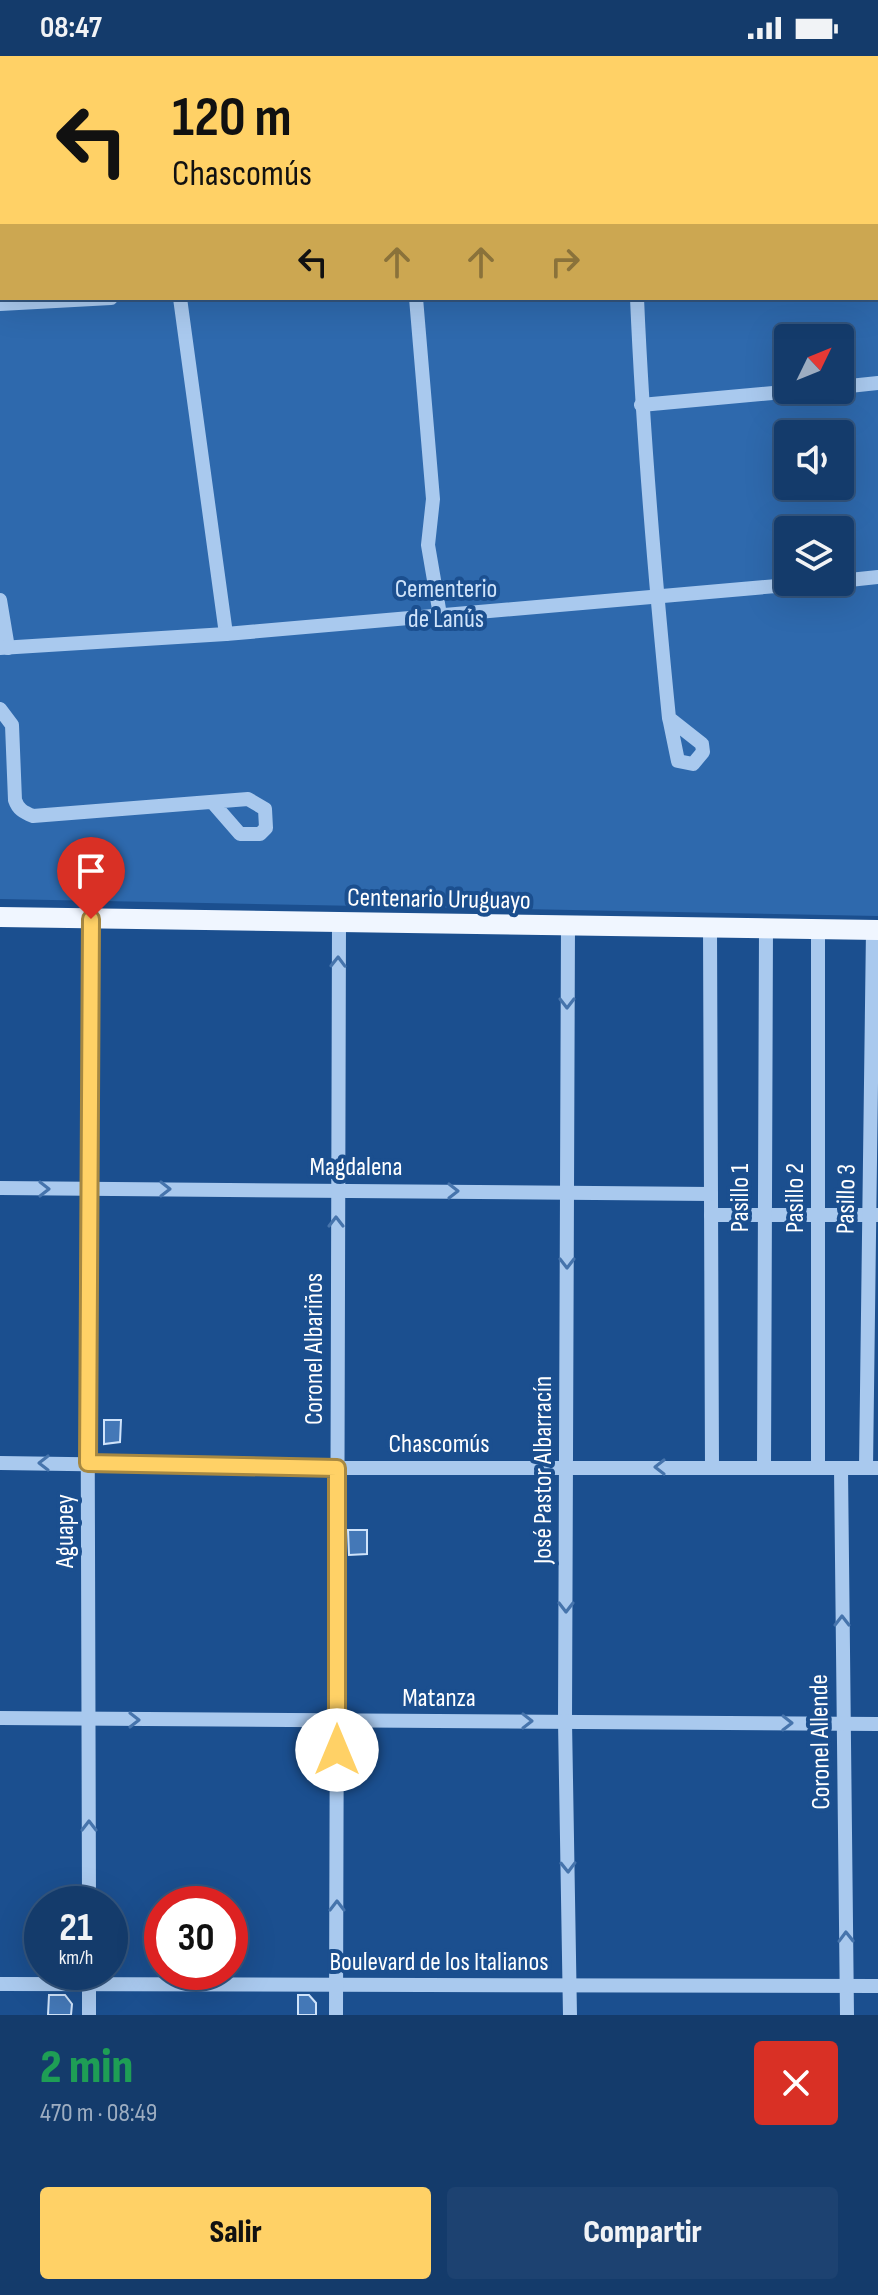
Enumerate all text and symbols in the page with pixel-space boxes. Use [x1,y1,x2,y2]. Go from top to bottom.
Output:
text: 08:47 [40,10,102,46]
text: 120 m [172,85,292,152]
icon: left [40,88,144,192]
text: Chascomús [172,153,312,196]
icon: left [291,240,335,284]
icon: ahead [375,240,419,284]
icon: ahead [459,240,503,284]
icon: right [543,240,587,284]
north arrow [774,324,854,404]
map controls [774,324,854,596]
button: sound [774,420,854,500]
button: layers [774,516,854,596]
park label: Cementerio de Lanús [395,574,497,635]
pin [57,837,125,919]
icon: arrive [69,849,113,893]
street label: Centenario Uruguayo [347,882,531,917]
one-way arrow [330,955,347,968]
one-way arrow [559,997,576,1010]
street label: Magdalena [309,1152,403,1183]
street label: Pasillo 2 [780,1163,811,1233]
street label: Pasillo 1 [725,1164,756,1232]
street label: Pasillo 3 [830,1164,863,1234]
one-way arrow [38,1180,51,1198]
one-way arrow [159,1180,172,1198]
one-way arrow [447,1182,460,1200]
one-way arrow [327,1215,345,1228]
one-way arrow [558,1257,576,1270]
street label: Coronel Albariños [299,1273,330,1425]
street label: José Pastor Albarracín [528,1376,559,1565]
street label: Chascomús [388,1429,490,1460]
one-way arrow [37,1454,50,1472]
one-way arrow [653,1458,666,1476]
street label: Aguapey [50,1494,81,1569]
one-way arrow [557,1601,575,1614]
one-way arrow [833,1614,851,1627]
street label: Coronel Allende [804,1674,837,1810]
street label: Matanza [402,1683,476,1714]
position arrow [295,1708,379,1792]
one-way arrow [128,1711,141,1729]
one-way arrow [521,1712,534,1730]
one-way arrow [781,1715,794,1732]
one-way arrow [80,1819,98,1832]
one-way arrow [559,1861,576,1874]
speed limit sign: 30 [144,1886,248,1990]
one-way arrow [328,1899,346,1912]
text: 21 [59,1904,93,1952]
one-way arrow [837,1930,854,1943]
text: km/h [59,1946,93,1970]
street label: Boulevard de los Italianos [329,1947,549,1978]
text: 2 min [40,2039,133,2096]
button: close [754,2041,838,2125]
text: 470 m · 08:49 [40,2098,157,2129]
button: Salir [40,2187,431,2279]
button: Compartir [447,2187,838,2279]

